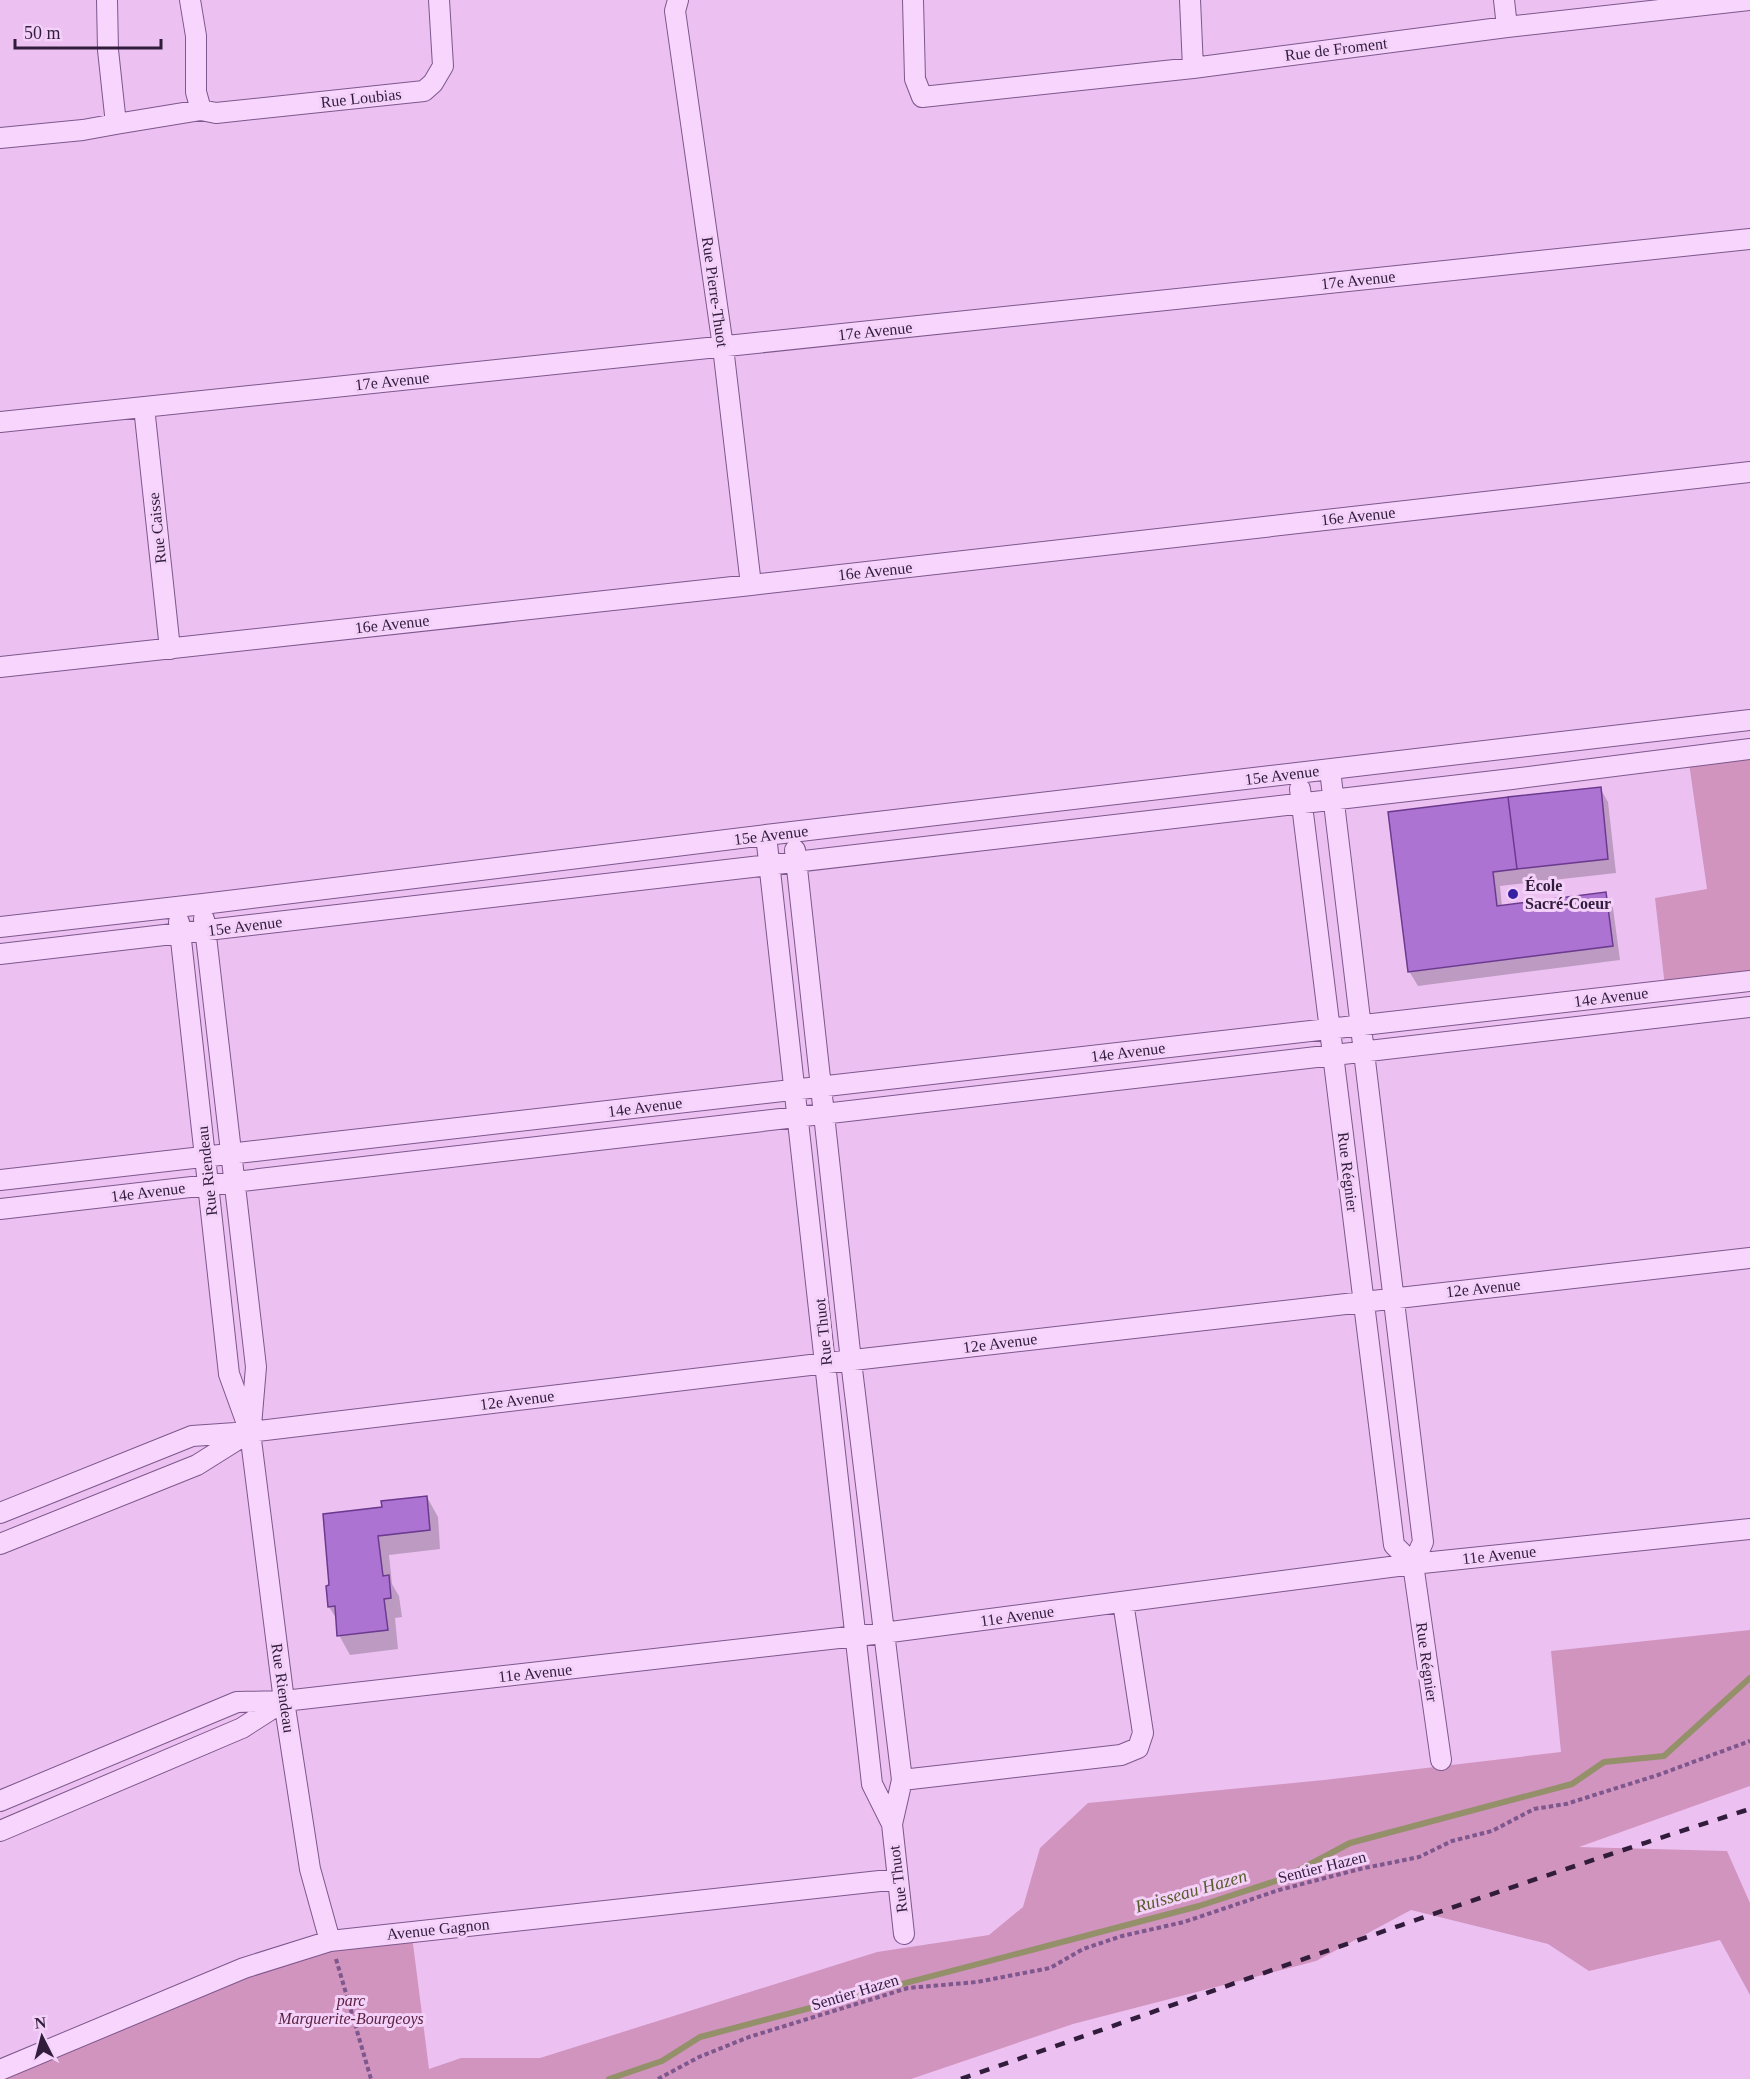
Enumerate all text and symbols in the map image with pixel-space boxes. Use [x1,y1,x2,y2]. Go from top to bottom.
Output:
scale bar [15,12,160,50]
text: 50 m [24,23,61,43]
street label: Rue de Froment [1284,34,1389,64]
street label: Rue Loubias [320,85,402,111]
street label: Rue Pierre-Thuot [699,236,731,349]
street label: 17e Avenue [1320,268,1396,292]
street label: 17e Avenue [837,319,913,343]
street label: 17e Avenue [354,369,430,393]
street label: Rue Caisse [145,492,169,564]
street label: 16e Avenue [1320,504,1396,528]
street label: 16e Avenue [837,559,913,583]
street label: 16e Avenue [354,612,430,636]
street label: 15e Avenue [1244,762,1320,788]
street label: 15e Avenue [733,822,809,848]
place label: École Sacré-Coeur [1525,876,1611,912]
marker: École Sacré-Coeur [1506,887,1520,901]
street label: 15e Avenue [207,913,283,939]
street label: 14e Avenue [1573,984,1649,1010]
street label: 14e Avenue [1090,1039,1166,1065]
street label: 14e Avenue [607,1094,683,1120]
street label: Rue Riendeau [194,1125,220,1217]
street label: Rue Régnier [1334,1131,1361,1214]
street label: 14e Avenue [110,1179,186,1205]
street label: 12e Avenue [1445,1276,1521,1300]
street label: Rue Thuot [811,1297,835,1367]
street label: 12e Avenue [962,1330,1038,1356]
street label: 12e Avenue [479,1387,555,1413]
street label: 11e Avenue [1461,1543,1537,1567]
street label: 11e Avenue [979,1602,1055,1630]
street label: Rue Régnier [1412,1621,1441,1704]
street label: Rue Riendeau [268,1642,298,1734]
street label: 11e Avenue [497,1661,573,1685]
street label: Rue Thuot [885,1844,911,1914]
street label: Sentier Hazen [1276,1848,1368,1886]
water label: Ruisseau Hazen [1132,1865,1249,1917]
street label: Avenue Gagnon [386,1915,490,1944]
street label: Sentier Hazen [809,1971,901,2013]
park label: parc Marguerite-Bourgeoys [277,1992,424,2028]
north arrow [12,2007,72,2067]
text: N [34,2013,48,2032]

